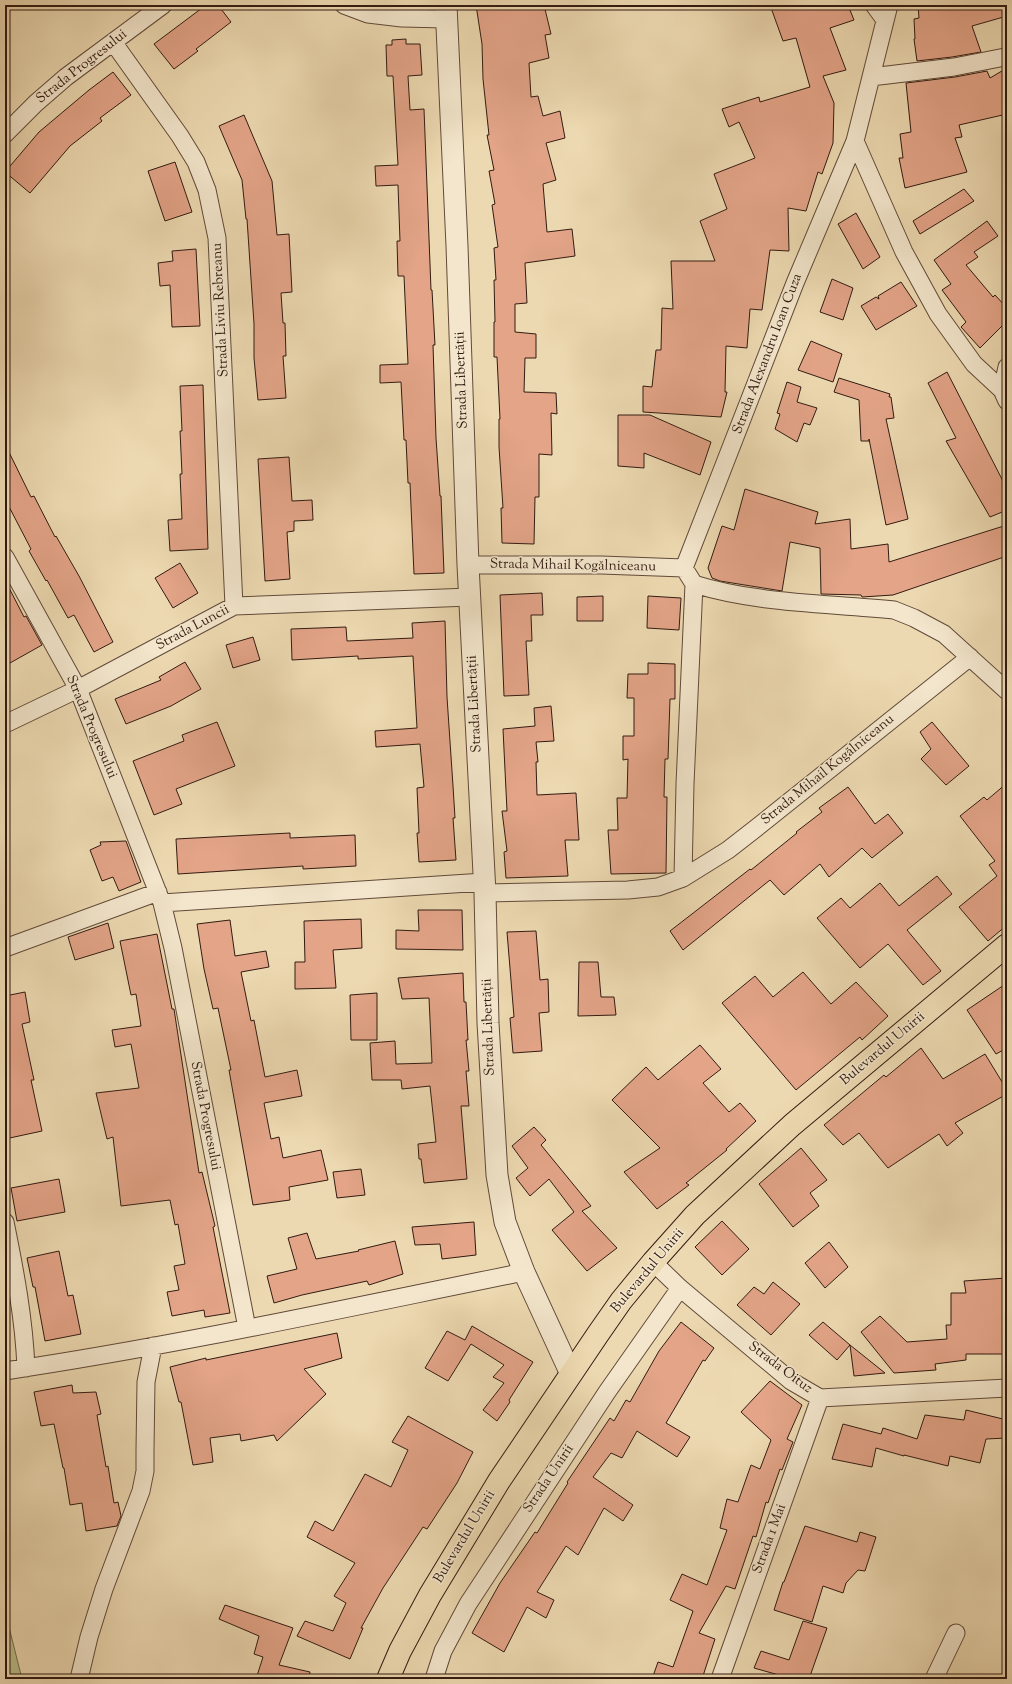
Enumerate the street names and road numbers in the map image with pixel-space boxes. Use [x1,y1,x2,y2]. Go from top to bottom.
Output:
street label: Strada Progresului [32,25,132,109]
street label: Strada Liviu Rebreanu [207,242,235,378]
street label: Strada Alexandru Ioan Cuza [728,270,808,437]
street label: Strada Libertății [450,331,474,429]
street label: Strada Mihail Kogălniceanu [490,555,656,577]
street label: Strada Luncii [153,600,233,656]
street label: Strada Libertății [462,655,488,753]
street label: Strada Progresului [60,672,122,782]
street label: Strada Mihail Kogălniceanu [757,710,899,830]
street label: Strada Libertății [477,978,501,1076]
street label: Bulevardul Unirii [836,1007,930,1091]
street label: Strada Progresului [185,1060,225,1172]
street label: Bulevardul Unirii [606,1224,690,1318]
street label: Strada Oituz [744,1337,816,1399]
street label: Strada Unirii [519,1441,579,1517]
street label: Bulevardul Unirii [429,1487,501,1587]
street label: Strada 1 Mai [748,1501,792,1577]

